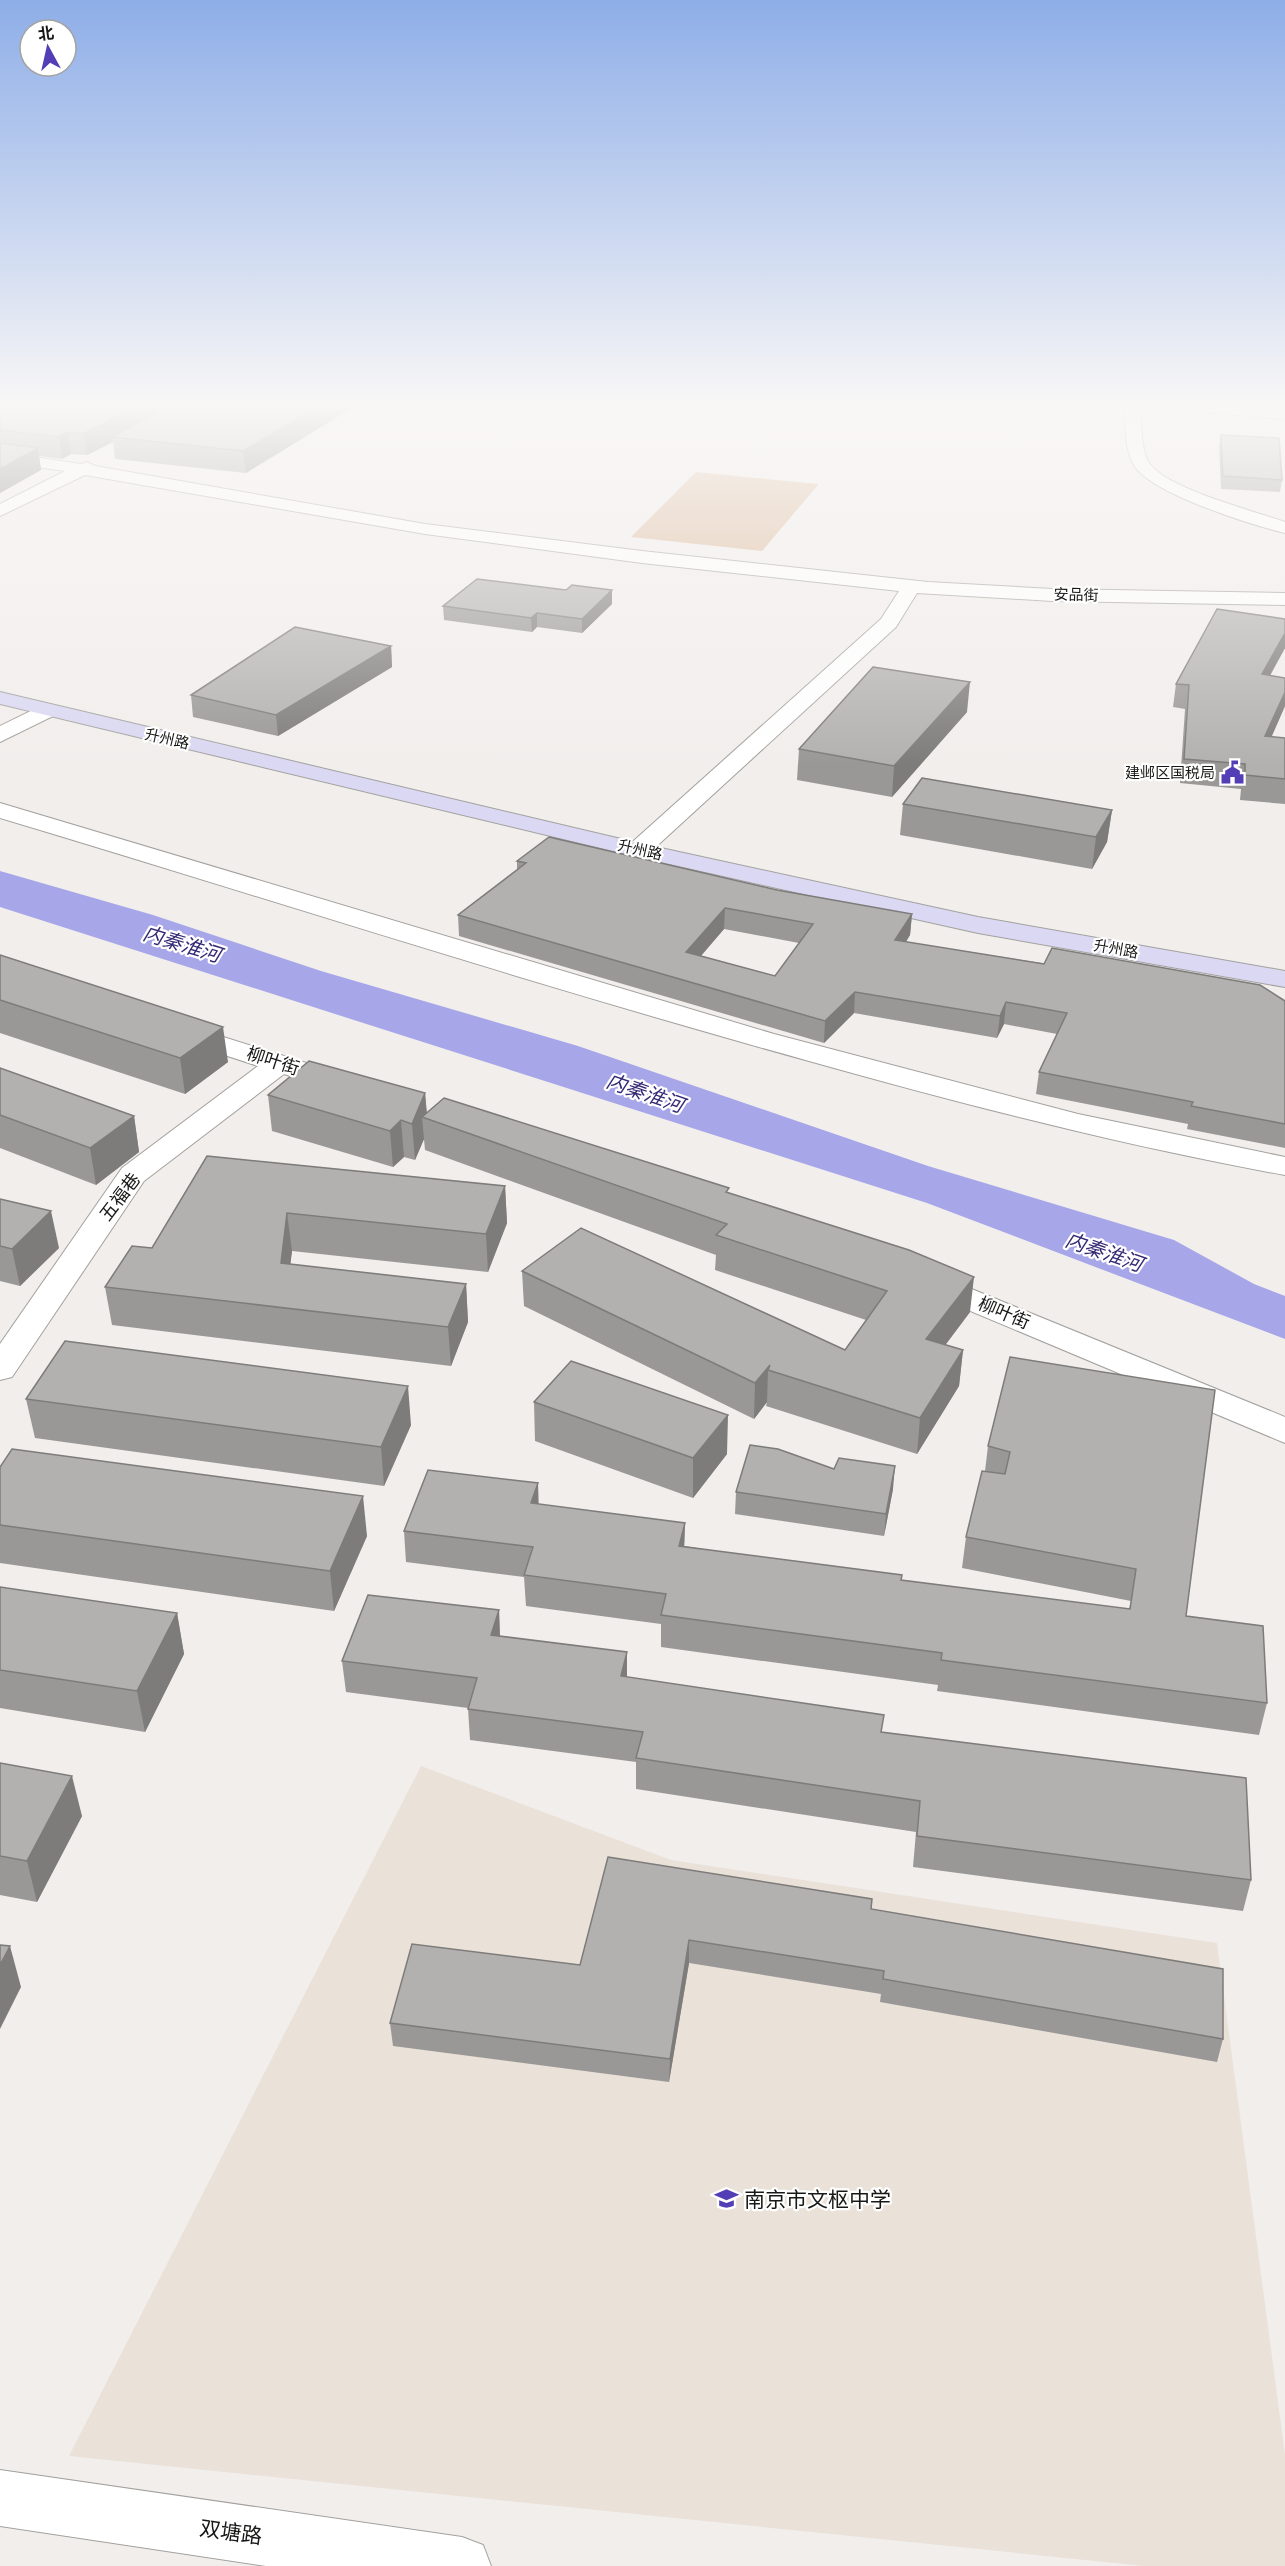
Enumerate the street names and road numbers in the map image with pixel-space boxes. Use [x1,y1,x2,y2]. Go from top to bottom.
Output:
street label: 安品街 [1053,586,1099,604]
street label: 升州路 [143,725,191,753]
street label: 升州路 [616,836,664,864]
street label: 升州路 [1092,936,1140,962]
street label: 柳叶街 [244,1042,302,1080]
street label: 五福巷 [95,1169,145,1225]
street label: 柳叶街 [975,1292,1033,1334]
street label: 双塘路 [198,2515,264,2549]

